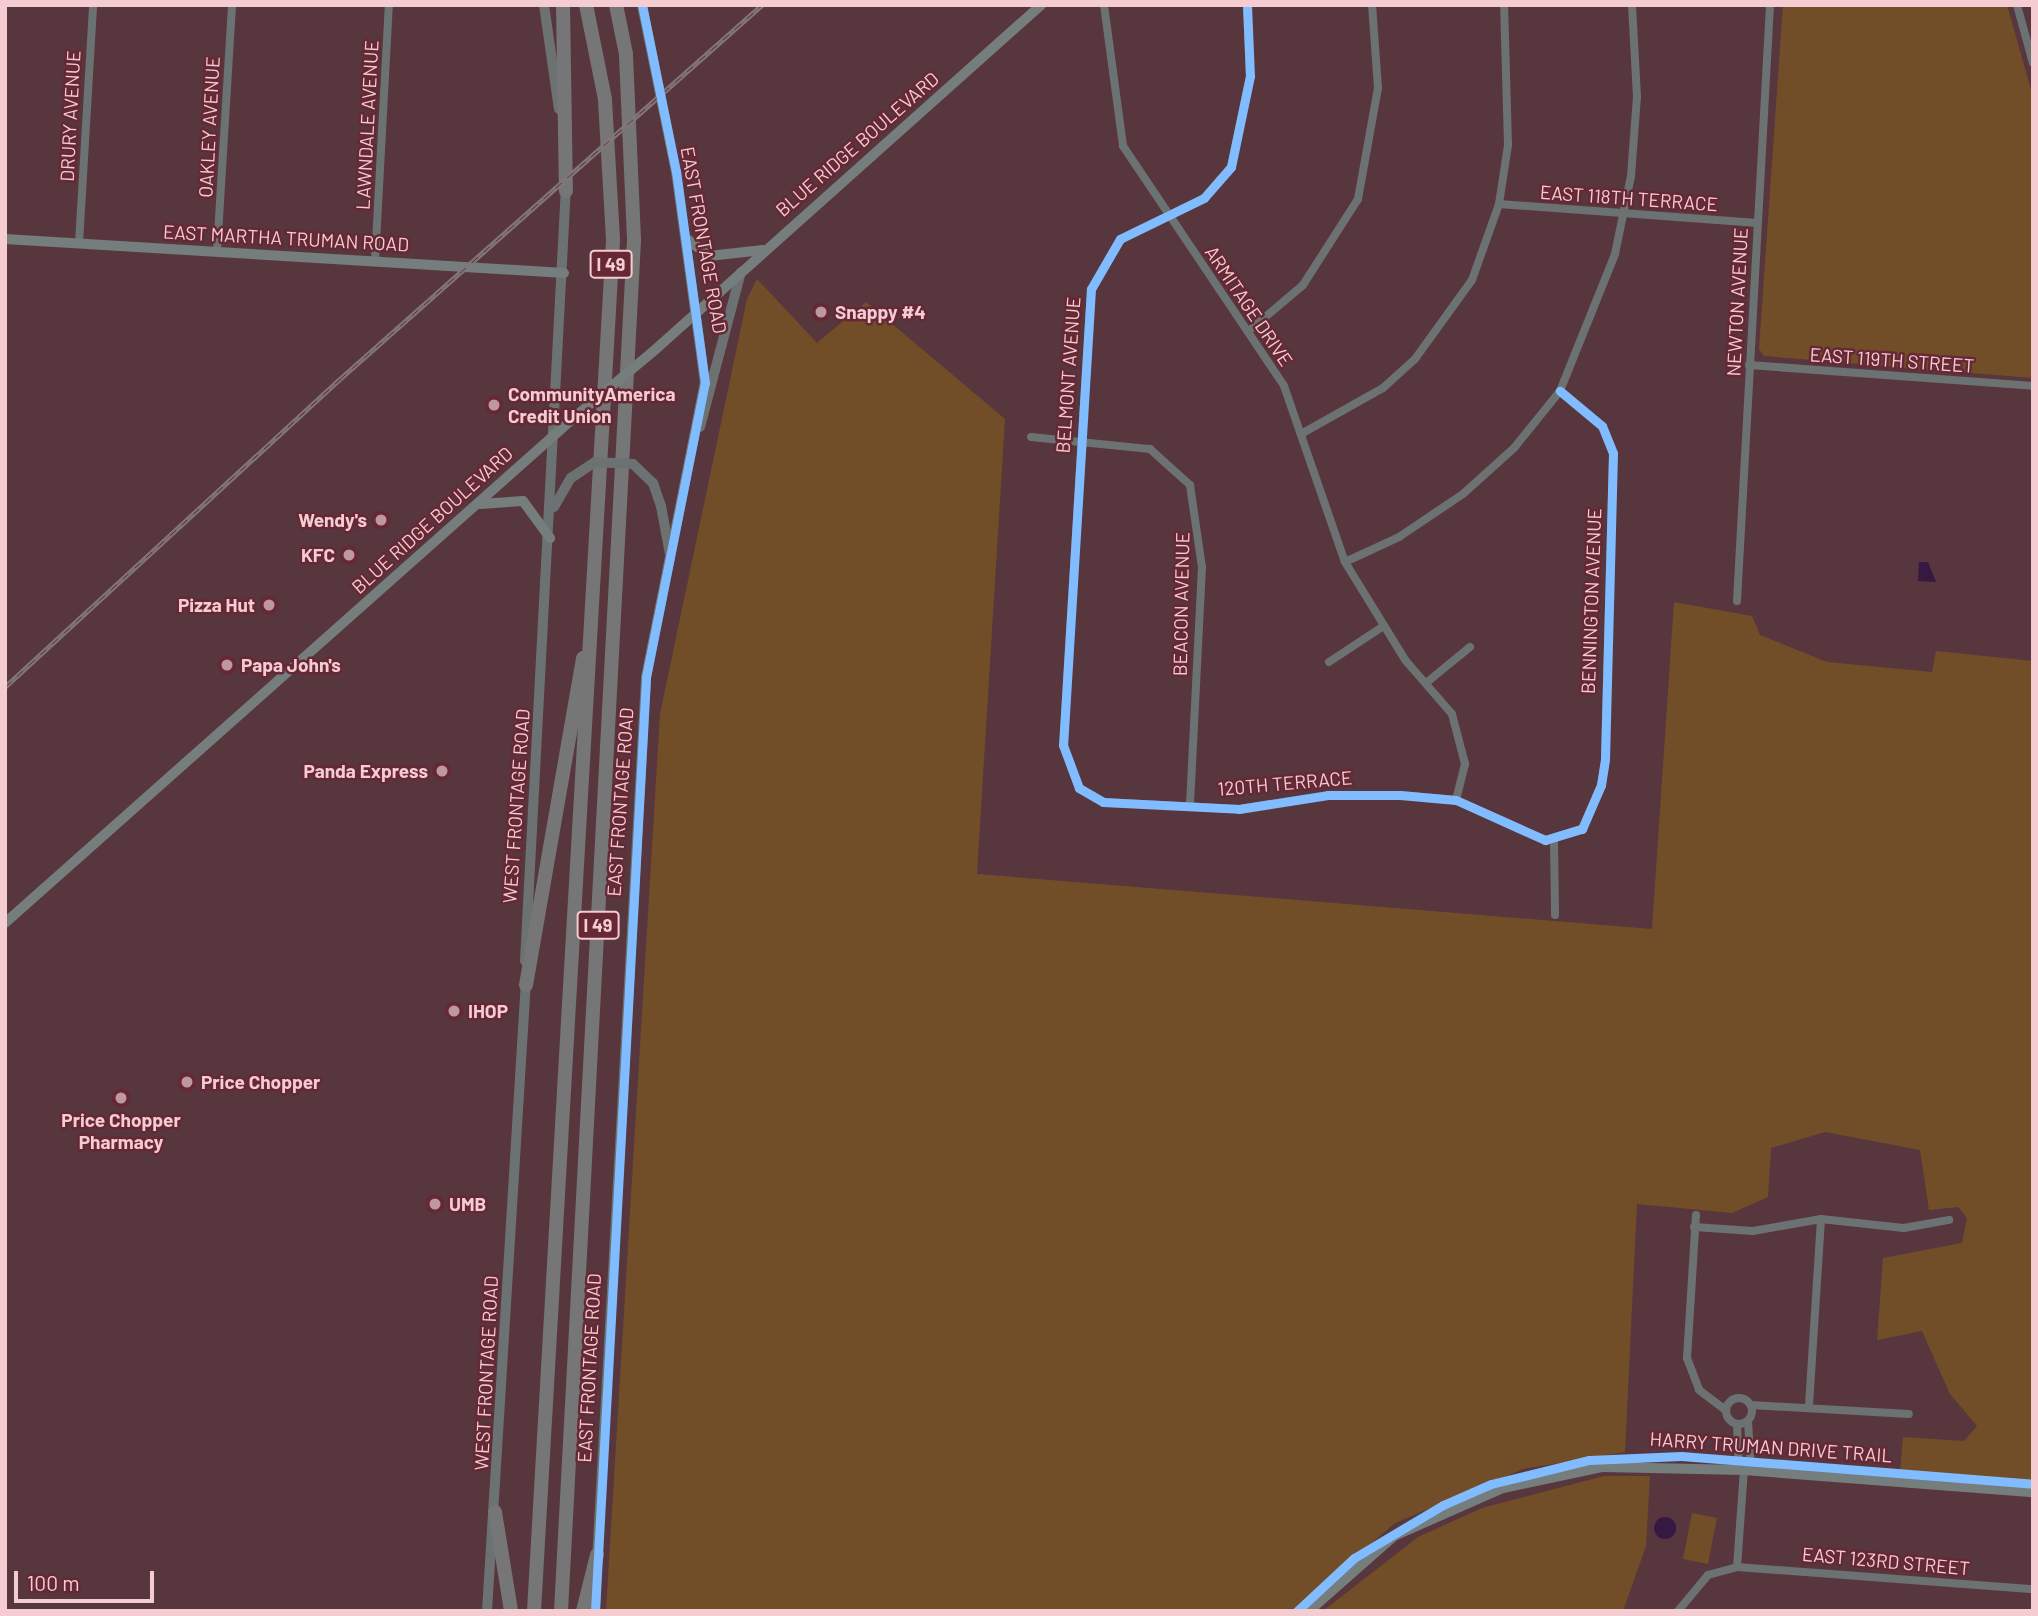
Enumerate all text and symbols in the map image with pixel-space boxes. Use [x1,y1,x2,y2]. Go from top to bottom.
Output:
street label: LAWNDALE AVENUE [351,40,383,210]
street label: DRURY AVENUE [55,50,85,182]
street label: OAKLEY AVENUE [194,56,224,198]
street label: BLUE RIDGE BOULEVARD [771,67,943,221]
street label: EAST FRONTAGE ROAD [676,145,732,335]
street label: EAST 118TH TERRACE [1539,180,1719,216]
street label: EAST MARTHA TRUMAN ROAD [162,220,410,256]
street label: NEWTON AVENUE [1722,227,1752,377]
street label: ARMITAGE DRIVE [1200,241,1298,371]
road number: I 49 [588,250,634,278]
street label: BELMONT AVENUE [1051,296,1085,454]
place label: Snappy #4 [835,301,926,323]
marker: Snappy #4 [813,304,829,320]
street label: EAST 119TH STREET [1809,343,1975,377]
place label: CommunityAmerica Credit Union [508,383,676,427]
marker: CommunityAmerica Credit Union [486,397,502,413]
street label: BLUE RIDGE BOULEVARD [347,442,517,598]
street label: BENNINGTON AVENUE [1576,508,1606,694]
place label: Wendy's [298,509,367,531]
marker: Wendy's [373,512,389,528]
street label: BEACON AVENUE [1168,532,1194,676]
place label: KFC [301,544,335,566]
marker: KFC [341,547,357,563]
place label: Pizza Hut [178,594,255,616]
marker: Pizza Hut [261,597,277,613]
place label: Papa John's [241,654,341,676]
marker: Papa John's [219,657,235,673]
street label: EAST FRONTAGE ROAD [602,707,638,897]
street label: WEST FRONTAGE ROAD [498,708,534,904]
place label: Panda Express [304,760,428,782]
marker: Panda Express [434,763,450,779]
street label: 120TH TERRACE [1217,766,1353,800]
road number: I 49 [575,910,621,940]
place label: IHOP [468,1000,508,1022]
marker: IHOP [446,1003,462,1019]
place label: Price Chopper [201,1071,320,1093]
marker: Price Chopper [179,1074,195,1090]
marker: Price Chopper Pharmacy [113,1090,129,1106]
place label: Price Chopper Pharmacy [61,1109,181,1153]
place label: UMB [449,1193,486,1215]
marker: UMB [427,1196,443,1212]
street label: EAST FRONTAGE ROAD [573,1273,605,1463]
street label: WEST FRONTAGE ROAD [470,1275,502,1471]
street label: HARRY TRUMAN DRIVE TRAIL [1649,1427,1893,1467]
street label: EAST 123RD STREET [1801,1542,1971,1580]
scale bar [18,1556,158,1600]
text: 100 m [27,1570,80,1595]

